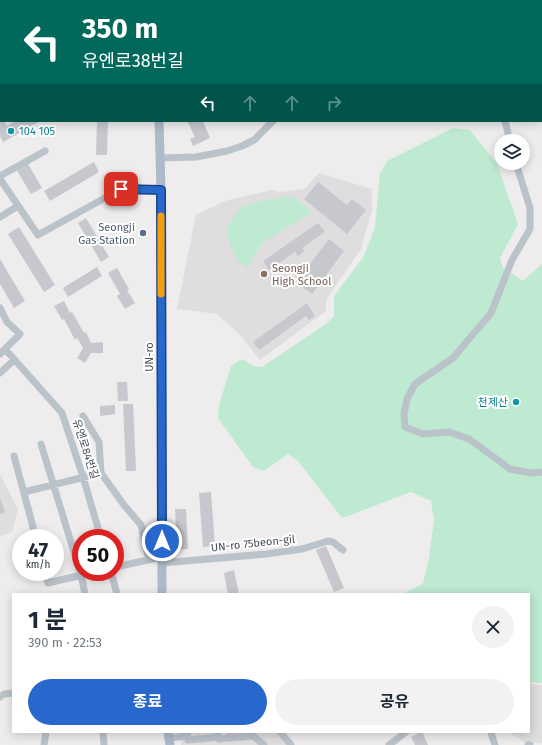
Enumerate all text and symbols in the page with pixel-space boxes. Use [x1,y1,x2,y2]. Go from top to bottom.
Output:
text: 350 m [82,12,158,45]
icon: left [16,16,68,68]
text: 유엔로38번길 [82,50,184,72]
icon: left [197,92,219,114]
icon: ahead [239,92,261,114]
icon: ahead [281,92,303,114]
icon: right [323,92,345,114]
place label: 104 105 [19,125,56,138]
marker: 104 105 [6,126,16,136]
map controls [494,134,530,170]
button: layers [494,134,530,170]
pin [104,172,138,206]
icon: arrive [110,178,132,200]
place label: Seongji Gas Station [78,221,135,247]
marker: Seongji Gas Station [138,228,148,238]
place label: Seongji High School [272,262,331,288]
marker: Seongji High School [259,269,269,279]
street label: UN-ro [143,342,156,372]
place label: 천제산 [478,396,508,409]
marker: 천제산 [511,397,521,407]
street label: 유엔로84번길 [70,417,101,481]
position arrow [141,520,183,562]
speed limit sign: 50 [72,529,124,581]
street label: UN-ro 75beon-gil [210,533,296,554]
text: 47 [28,538,48,562]
text: km/h [26,559,50,571]
text: 1 분 [28,606,67,634]
button: close [472,606,514,648]
text: 390 m · 22:53 [28,635,102,650]
button: 종료 [28,679,267,725]
button: 공유 [275,679,514,725]

